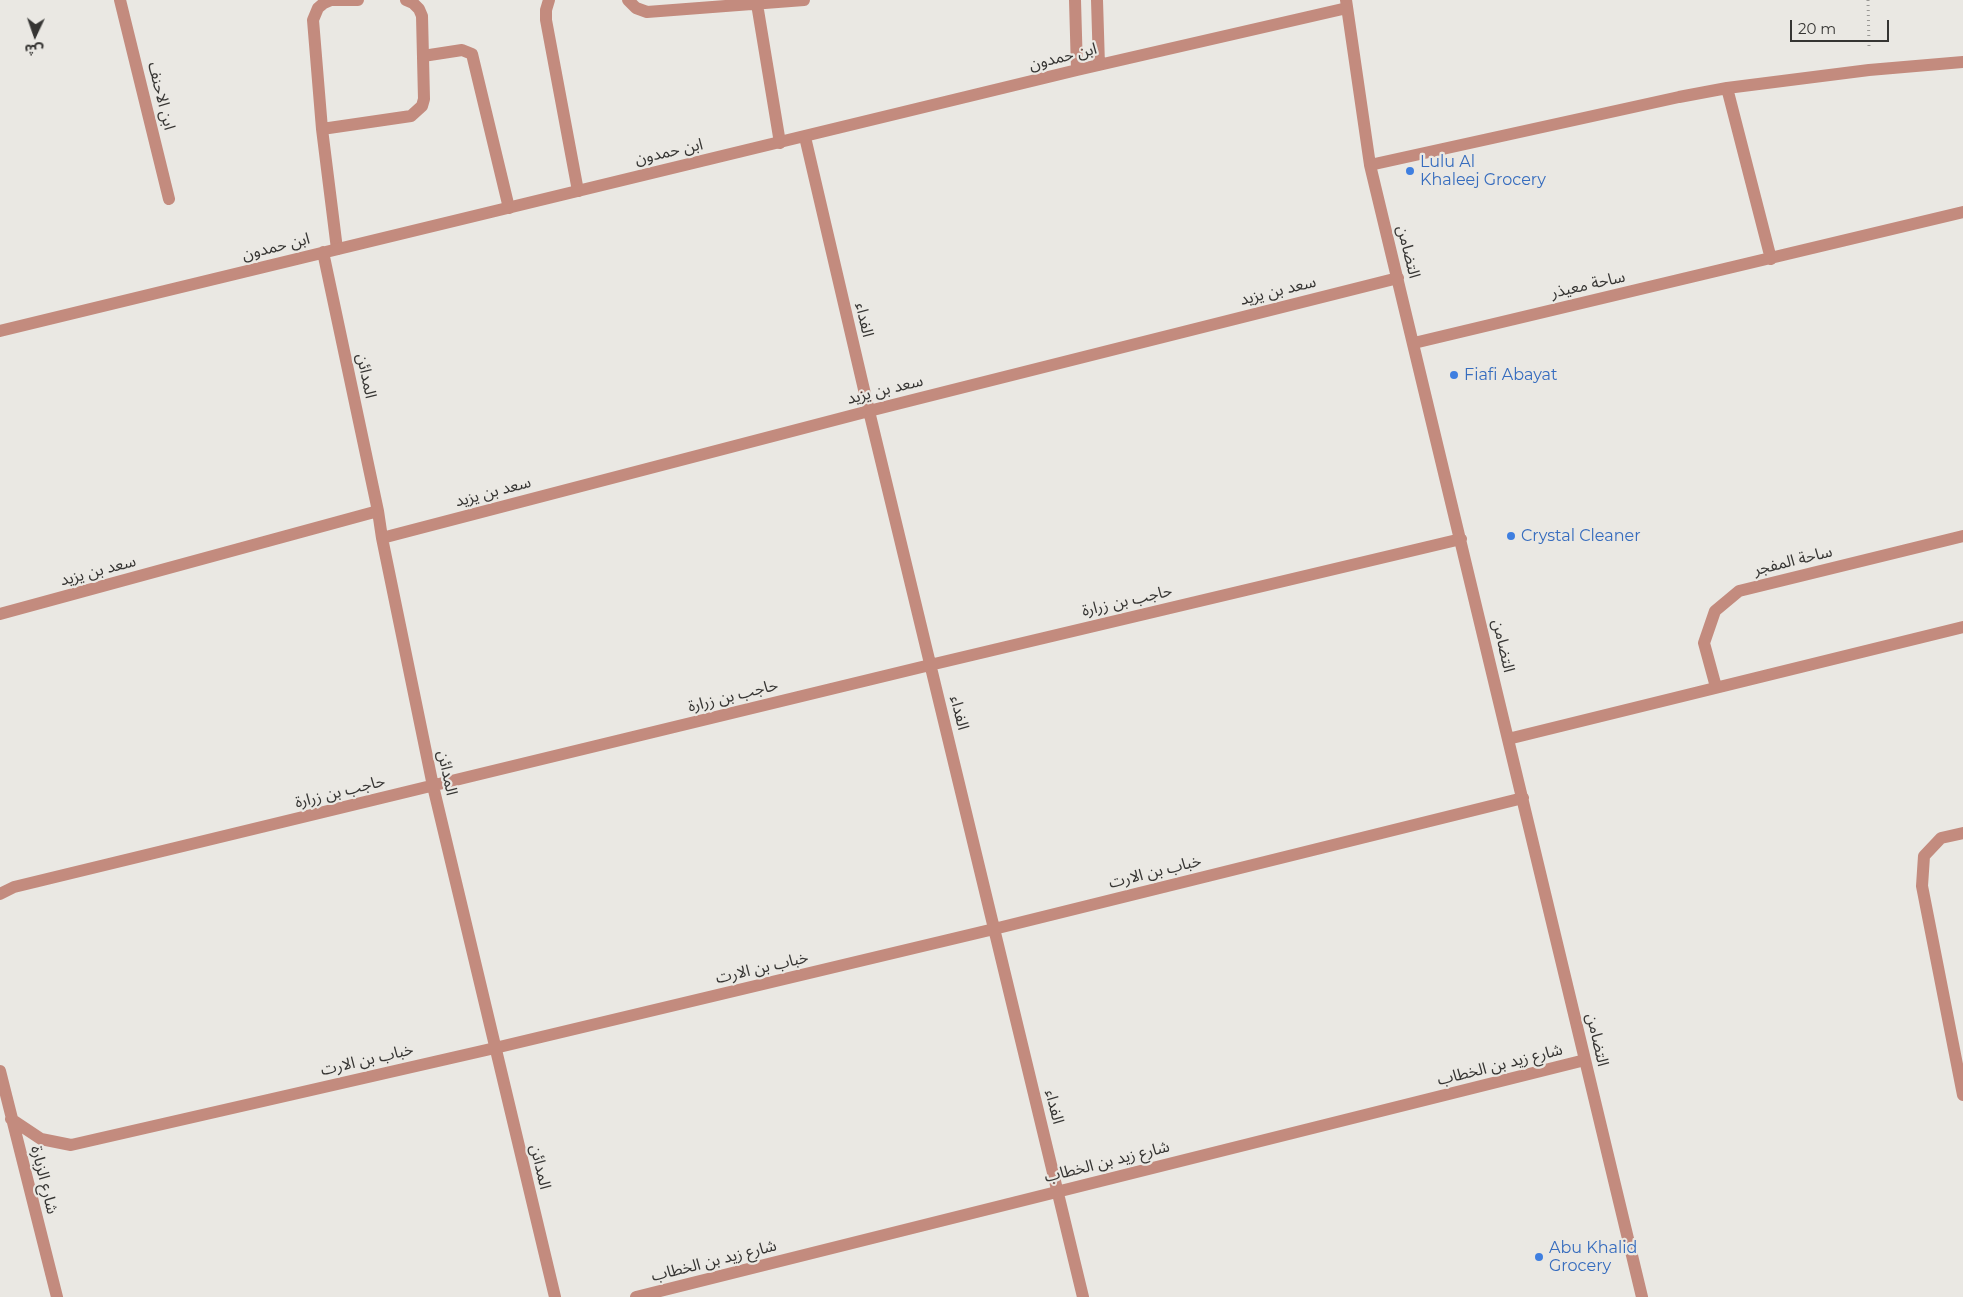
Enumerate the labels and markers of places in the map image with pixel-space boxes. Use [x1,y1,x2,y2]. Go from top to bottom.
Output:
place label: Lulu Al Khaleej Grocery [1420,152,1546,190]
marker: Lulu Al Khaleej Grocery [1404,165,1416,177]
place label: Fiafi Abayat [1464,365,1557,385]
marker: Fiafi Abayat [1448,369,1460,381]
place label: Crystal Cleaner [1521,526,1641,546]
marker: Crystal Cleaner [1505,530,1517,542]
place label: Abu Khalid Grocery [1549,1238,1637,1276]
marker: Abu Khalid Grocery [1533,1251,1545,1263]

